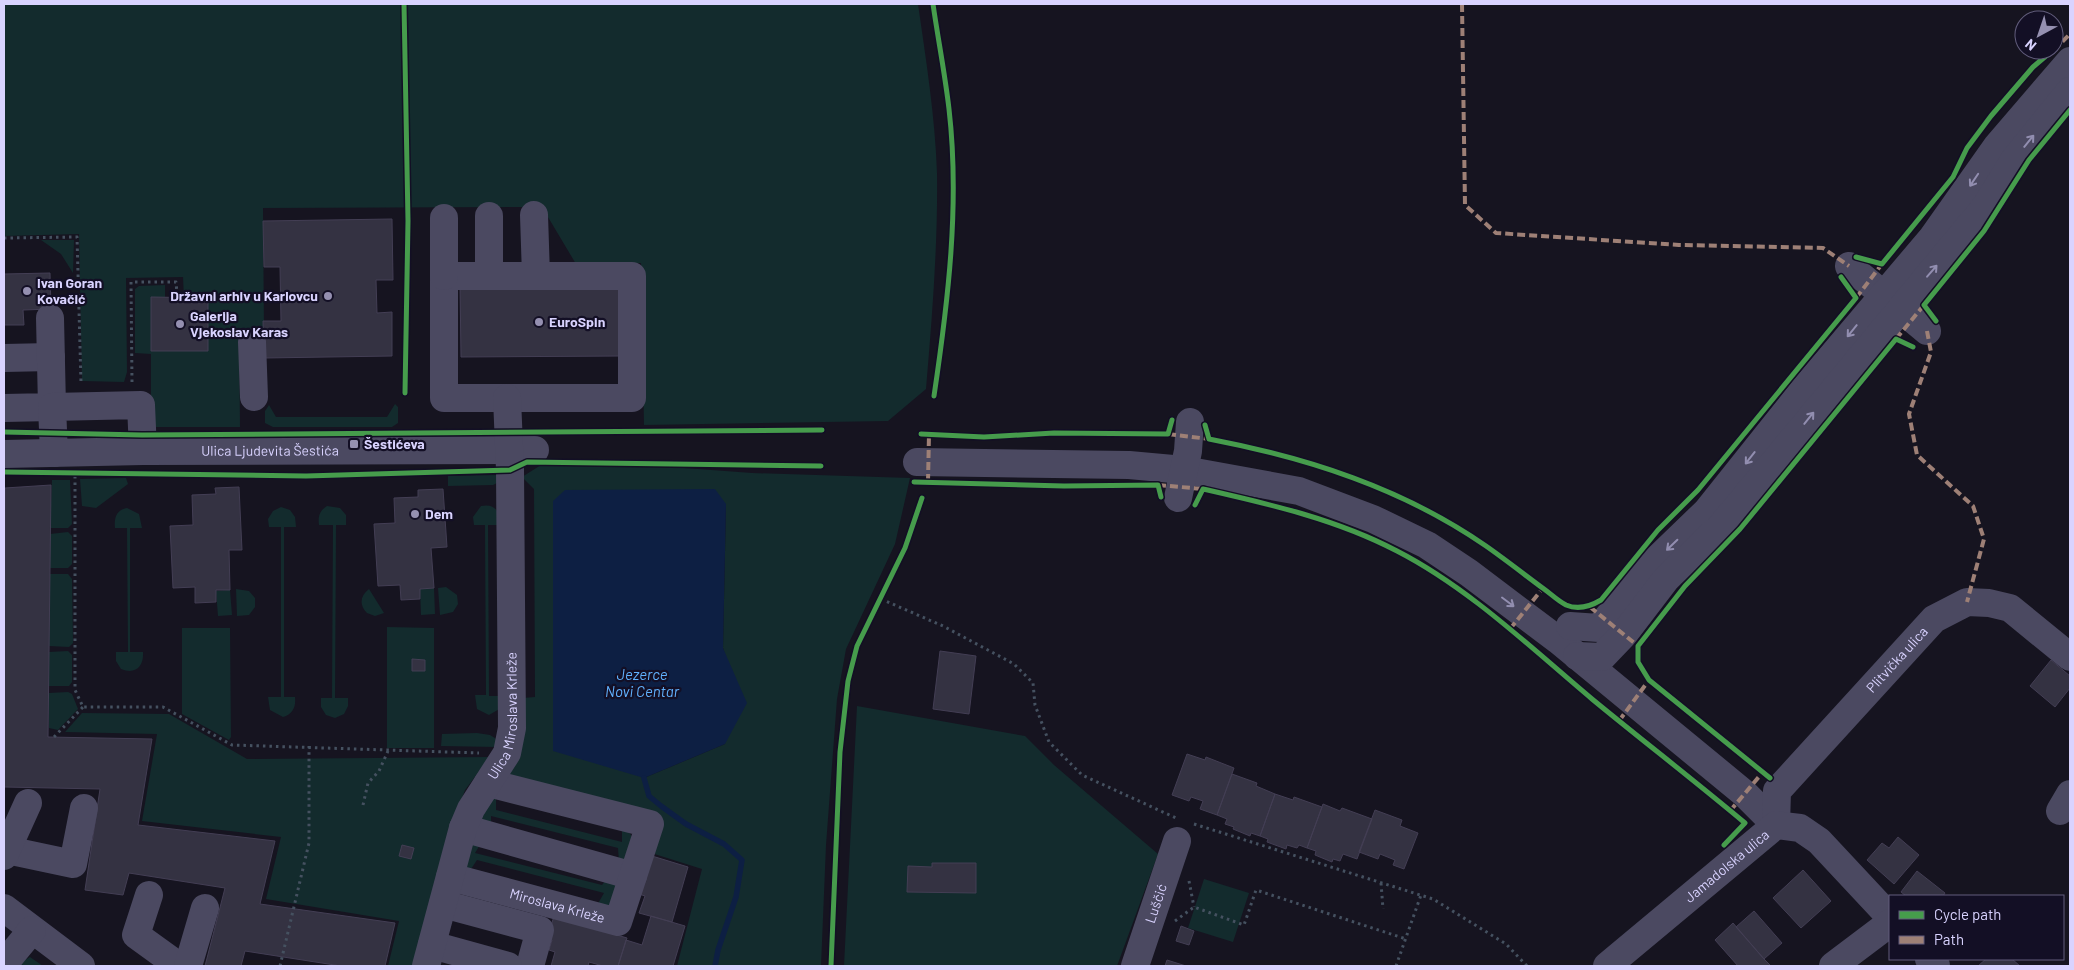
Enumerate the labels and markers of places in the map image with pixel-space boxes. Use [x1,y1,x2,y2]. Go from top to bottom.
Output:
place label: Ivan Goran Kovačić [37,274,102,307]
marker: Ivan Goran Kovačić [21,285,33,297]
place label: Državni arhiv u Karlovcu [170,287,318,304]
marker: Državni arhiv u Karlovcu [322,290,334,302]
place label: Galerija Vjekoslav Karas [190,307,288,340]
place label: EuroSpin [549,313,605,330]
marker: EuroSpin [533,316,545,328]
marker: Galerija Vjekoslav Karas [174,318,186,330]
place label: Šestićeva [364,435,425,452]
marker: Šestićeva [348,438,360,450]
place label: Dem [425,505,453,522]
marker: Dem [409,508,421,520]

